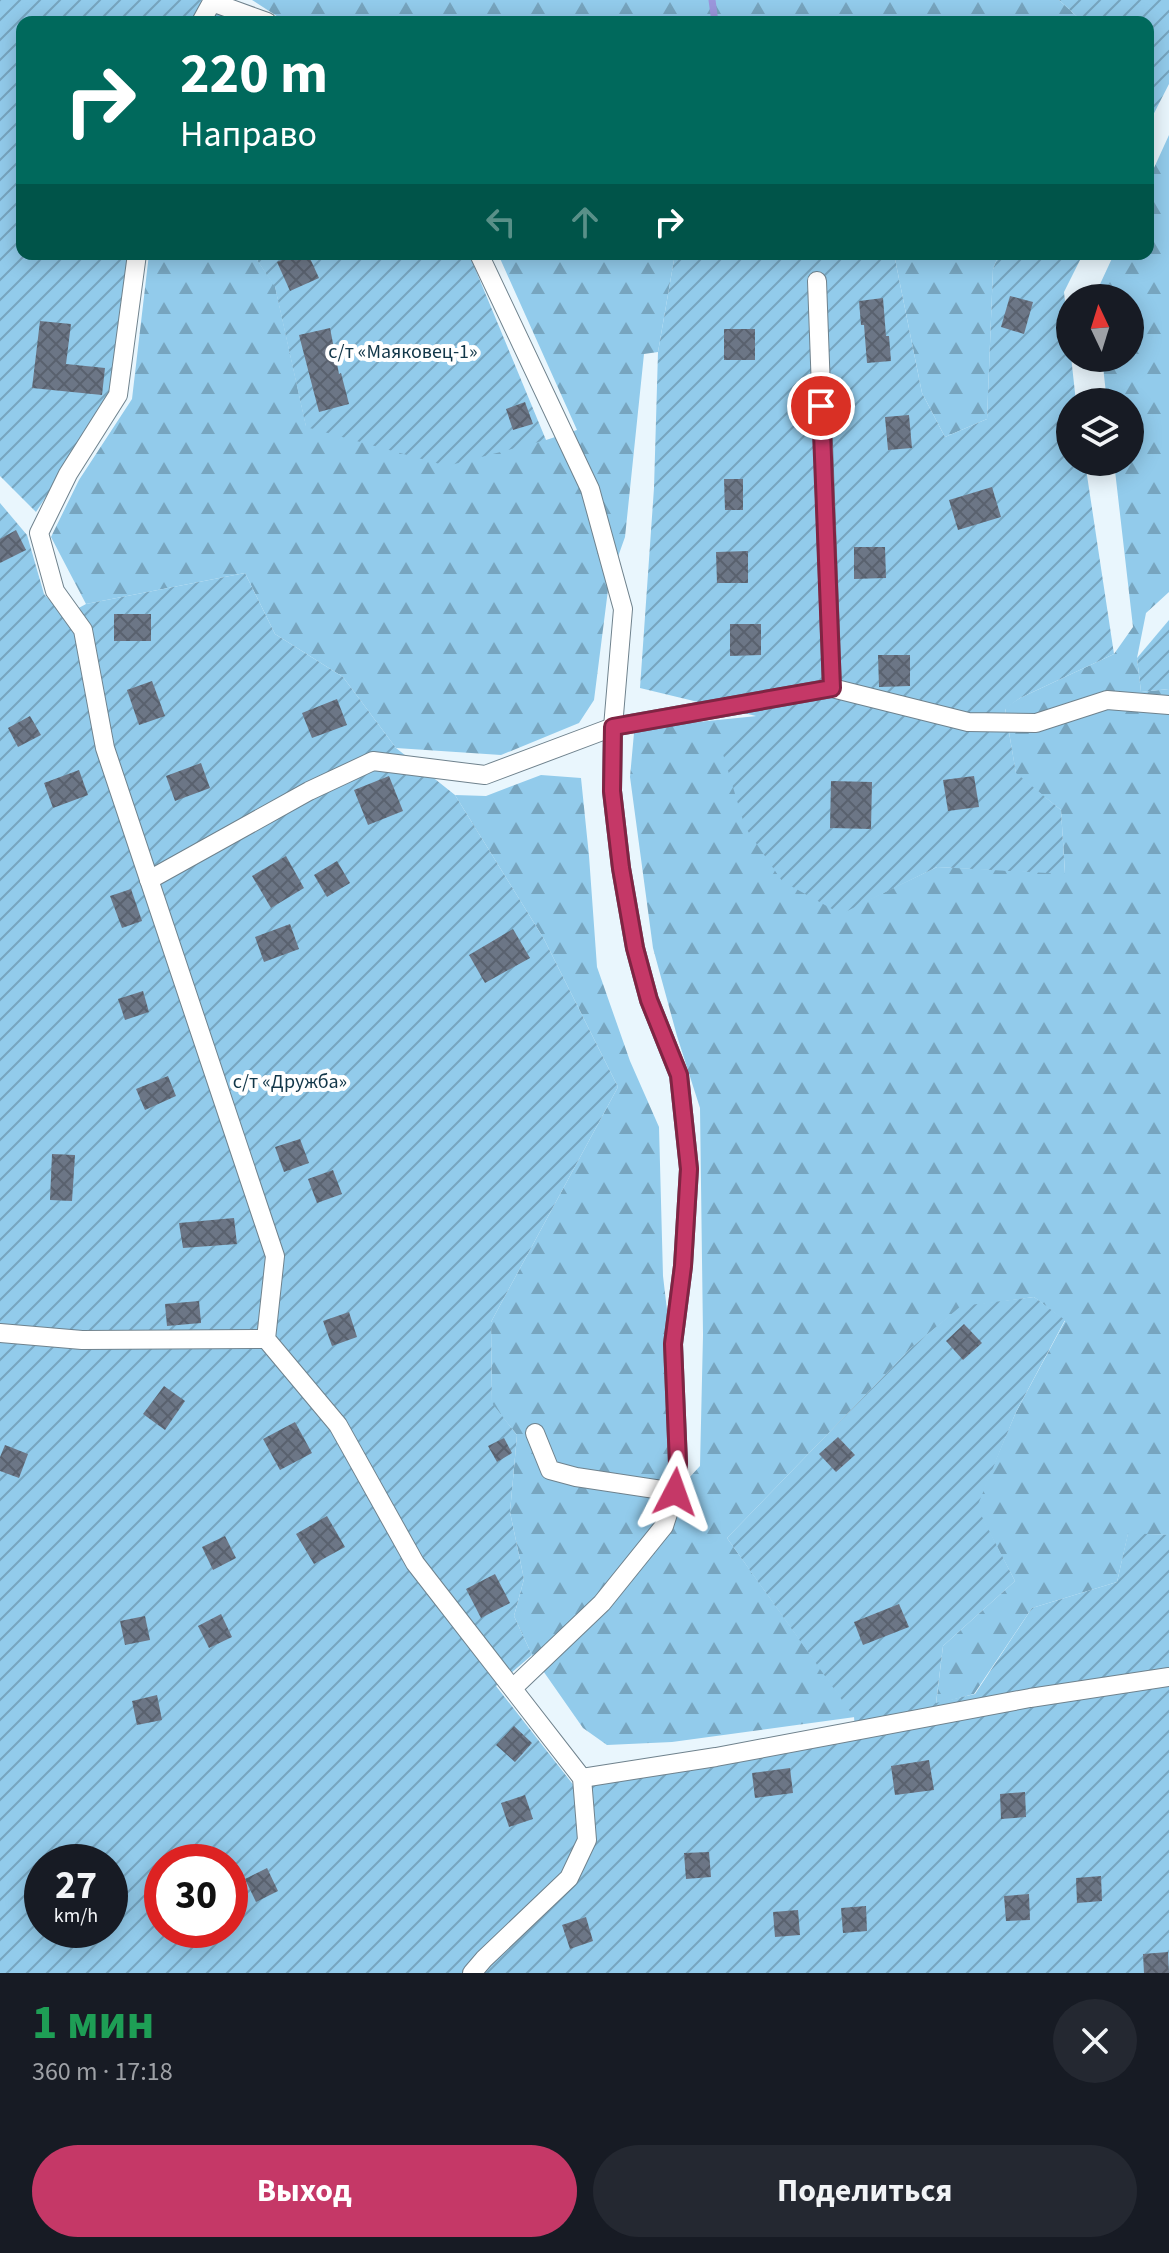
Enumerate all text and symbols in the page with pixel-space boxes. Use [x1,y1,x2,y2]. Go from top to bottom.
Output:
text: 220 m [180,35,328,114]
icon: right [48,48,152,152]
text: Направо [180,109,317,160]
icon: left [479,200,523,244]
icon: ahead [563,200,607,244]
icon: right [647,200,691,244]
north arrow [1056,284,1144,372]
map controls [1056,284,1144,476]
park label: с/т «Маяковец-1» [328,338,478,366]
pin [787,372,855,440]
icon: arrive [799,384,843,428]
button: layers [1056,388,1144,476]
park label: с/т «Дружба» [233,1068,347,1096]
position arrow [633,1450,717,1534]
speed limit sign: 30 [144,1844,248,1948]
text: 27 [55,1857,97,1914]
text: km/h [54,1902,98,1930]
text: 1 мин [32,1989,155,2057]
button: close [1053,1999,1137,2083]
text: 360 m · 17:18 [32,2053,173,2090]
button: Выход [32,2145,577,2237]
button: Поделиться [593,2145,1137,2237]

